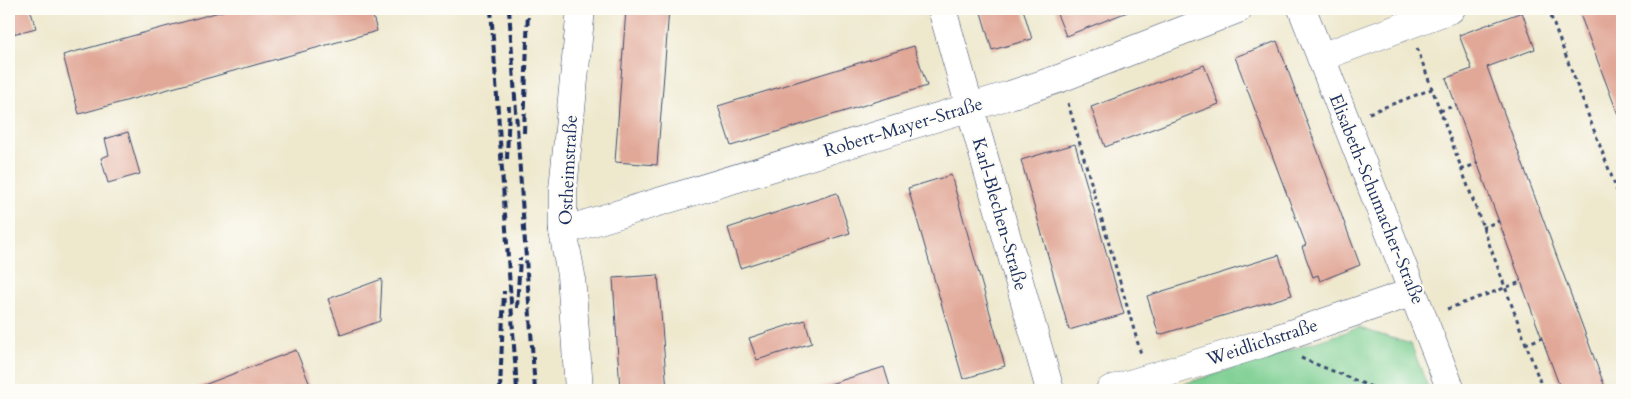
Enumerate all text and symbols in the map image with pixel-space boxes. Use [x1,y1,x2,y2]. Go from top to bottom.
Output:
street label: Elisabeth-Schumacher-Straße [1323,90,1430,308]
street label: Robert-Mayer-Straße [820,91,986,164]
street label: Ostheimstraße [553,114,584,226]
street label: Karl-Blechen-Straße [966,135,1033,293]
street label: Weidlichstraße [1202,313,1321,372]

